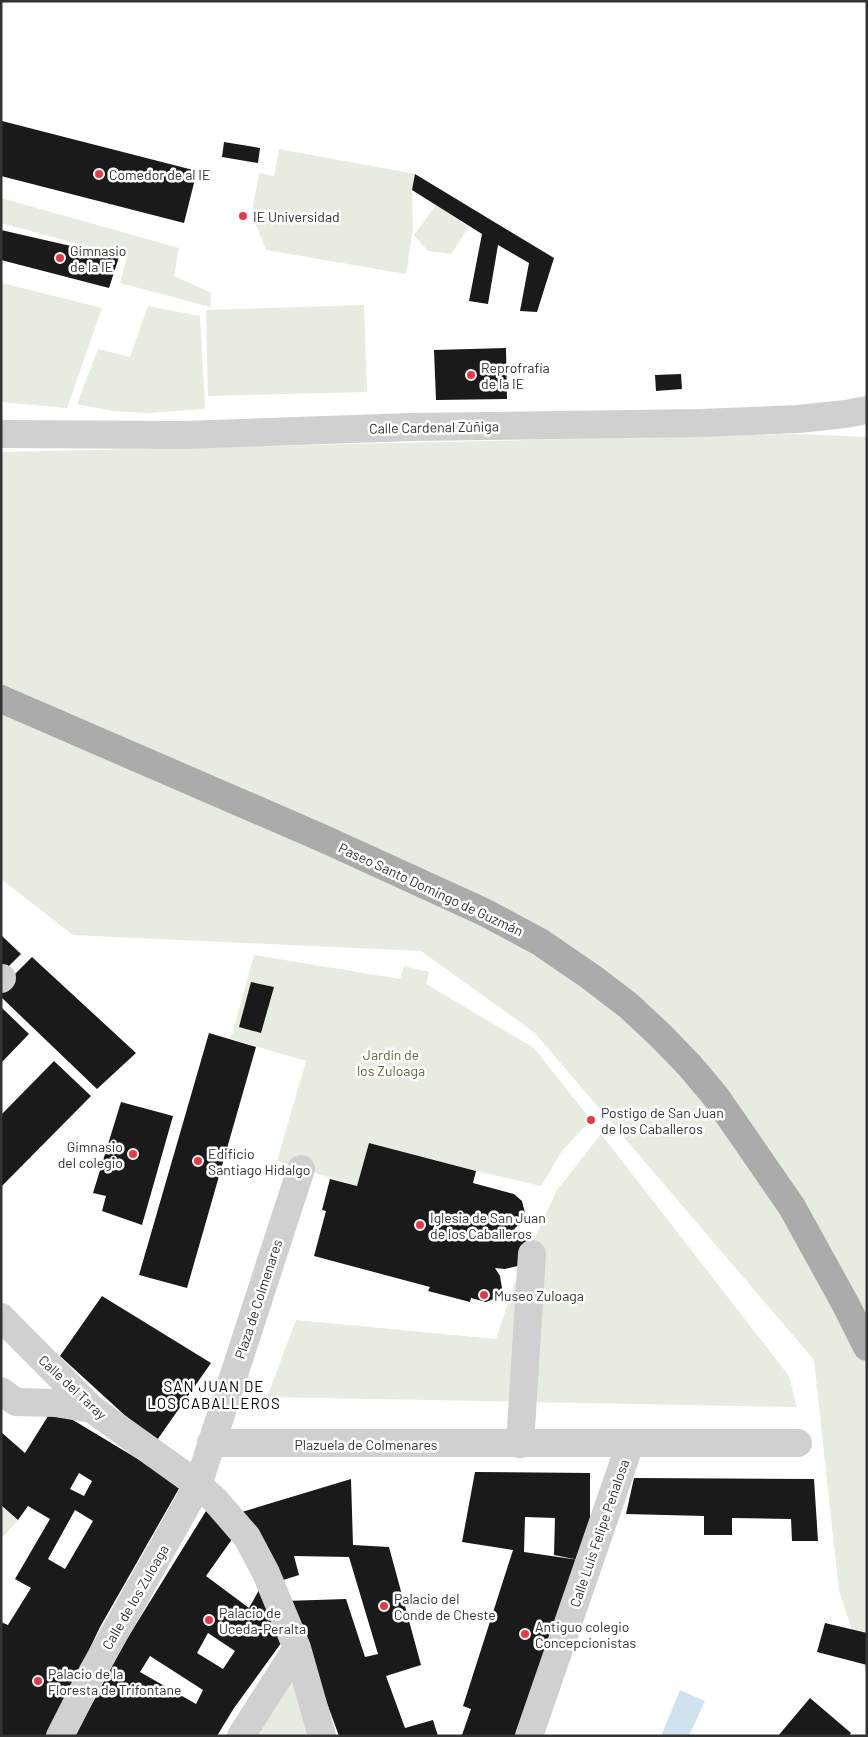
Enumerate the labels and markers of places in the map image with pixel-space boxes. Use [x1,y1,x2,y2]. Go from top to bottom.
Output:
place label: Comedor de al IE [109,166,210,183]
marker: Comedor de al IE [93,168,105,180]
place label: IE Universidad [253,208,340,225]
marker: IE Universidad [237,210,249,222]
place label: Gimnasio de la IE [70,242,126,275]
marker: Gimnasio de la IE [54,252,66,264]
place label: Reprofrafía de la IE [481,359,550,392]
marker: Reprofrafía de la IE [465,369,477,381]
place label: Postigo de San Juan de los Caballeros [601,1104,724,1137]
marker: Postigo de San Juan de los Caballeros [585,1114,597,1126]
place label: Gimnasio del colegio [58,1138,123,1171]
place label: Edificio Santiago Hidalgo [208,1145,310,1178]
marker: Gimnasio del colegio [127,1148,139,1160]
marker: Edificio Santiago Hidalgo [192,1155,204,1167]
place label: Iglesia de San Juan de los Caballeros [430,1209,546,1242]
marker: Iglesia de San Juan de los Caballeros [414,1219,426,1231]
place label: Museo Zuloaga [494,1287,584,1304]
marker: Museo Zuloaga [478,1289,490,1301]
place label: Palacio del Conde de Cheste [394,1590,496,1623]
marker: Palacio del Conde de Cheste [378,1600,390,1612]
place label: Palacio de Uceda-Peralta [219,1604,306,1637]
marker: Palacio de Uceda-Peralta [203,1614,215,1626]
place label: Antiguo colegio Concepcionistas [535,1618,636,1651]
marker: Antiguo colegio Concepcionistas [519,1628,531,1640]
place label: Palacio de la Floresta de Trifontane [48,1665,181,1698]
marker: Palacio de la Floresta de Trifontane [32,1675,44,1687]

